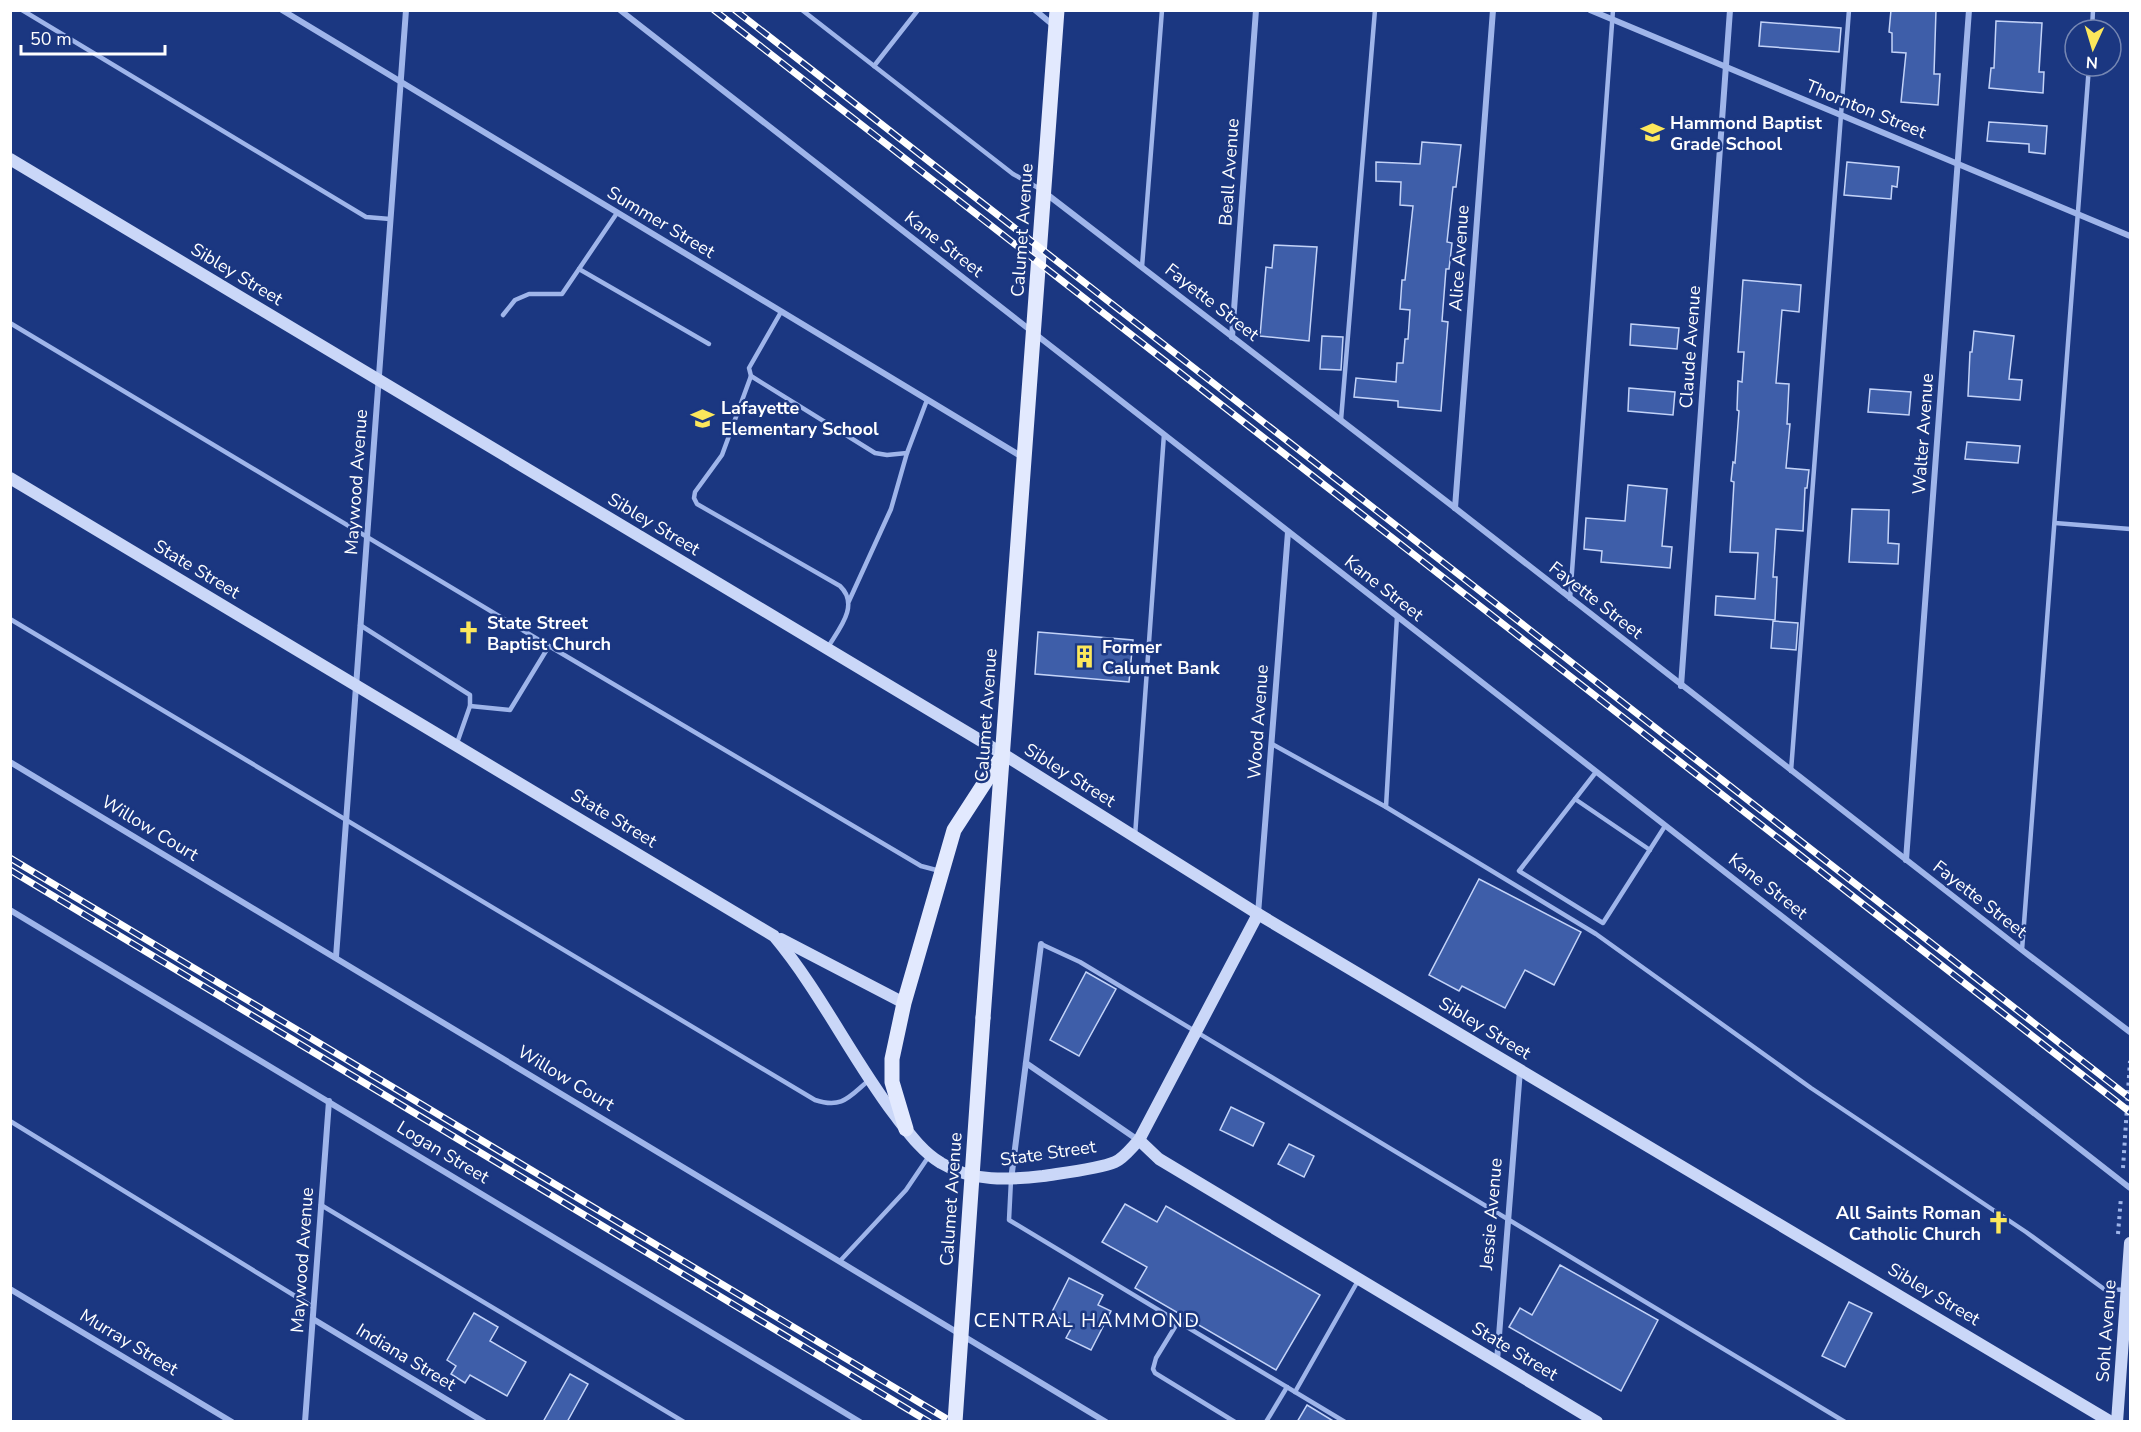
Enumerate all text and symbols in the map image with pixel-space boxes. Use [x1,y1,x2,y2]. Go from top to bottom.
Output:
scale bar [21,18,165,56]
north arrow [2063,18,2123,78]
text: 50 m [30,27,72,51]
text: N [2085,51,2099,73]
street label: Thornton Street [1802,74,1930,144]
place label: Hammond Baptist Grade School [1670,111,1822,156]
street label: Beall Avenue [1213,117,1245,227]
school or university icon: Hammond Baptist Grade School [1639,120,1665,146]
street label: Calumet Avenue [1005,162,1039,298]
street label: Summer Street [603,180,720,264]
street label: Alice Avenue [1443,204,1475,312]
street label: Kane Street [899,206,989,283]
street label: Sibley Street [186,237,288,311]
street label: Fayette Street [1160,258,1265,347]
street label: Claude Avenue [1674,285,1706,409]
street label: Walter Avenue [1907,372,1939,496]
place label: Lafayette Elementary School [721,396,879,441]
school or university icon: Lafayette Elementary School [690,405,716,431]
street label: Maywood Avenue [339,408,373,556]
street label: Sibley Street [603,487,705,561]
street label: State Street [150,534,245,604]
street label: Kane Street [1339,550,1429,627]
street label: Fayette Street [1544,556,1649,645]
place label: State Street Baptist Church [487,611,611,656]
church icon: State Street Baptist Church [456,620,482,646]
place label: Former Calumet Bank [1102,635,1220,680]
building icon: Former Calumet Bank [1071,644,1097,670]
street label: Calumet Avenue [969,647,1003,783]
street label: Wood Avenue [1242,664,1274,780]
street label: Sibley Street [1020,737,1121,813]
street label: State Street [567,783,662,853]
street label: Willow Court [97,790,203,867]
street label: Kane Street [1723,848,1813,925]
street label: Fayette Street [1928,855,2033,944]
street label: Sibley Street [1434,991,1536,1065]
street label: Willow Court [513,1040,619,1117]
street label: Logan Street [392,1115,494,1189]
street label: Calumet Avenue [934,1131,968,1267]
street label: State Street [999,1134,1098,1172]
street label: Jessie Avenue [1474,1157,1508,1272]
street label: Maywood Avenue [285,1186,319,1334]
place label: All Saints Roman Catholic Church [1836,1201,1981,1246]
church icon: All Saints Roman Catholic Church [1986,1210,2012,1236]
street label: Sibley Street [1883,1257,1985,1331]
street label: Sohl Avenue [2090,1279,2122,1383]
street label: Murray Street [75,1303,183,1381]
district label: CENTRAL HAMMOND [973,1307,1201,1334]
street label: State Street [1468,1316,1563,1386]
street label: Indiana Street [352,1318,461,1397]

